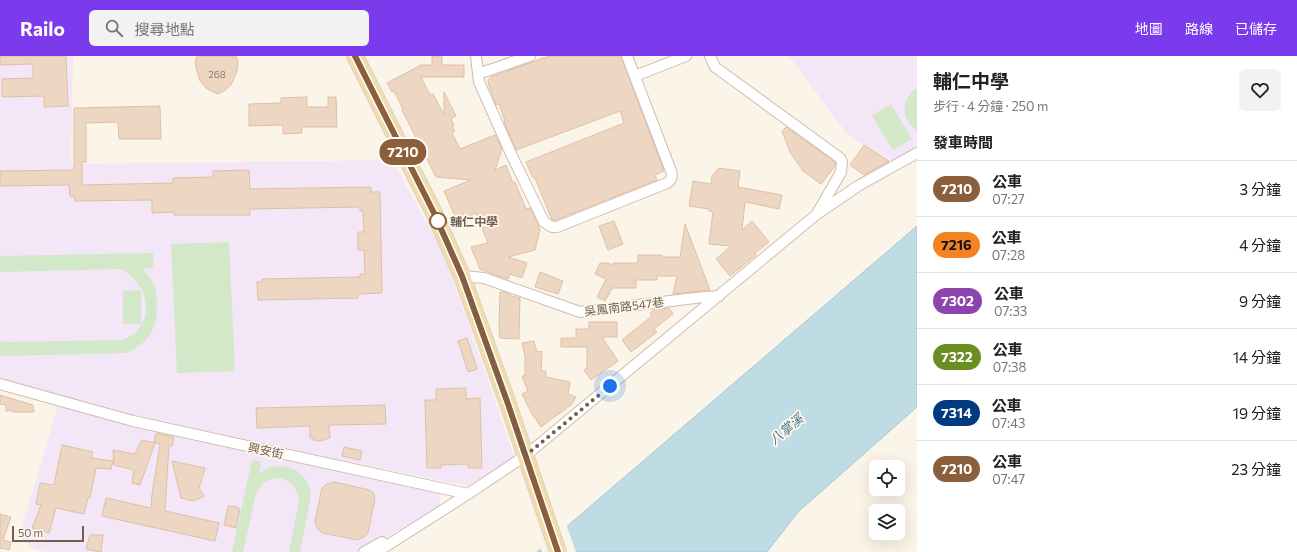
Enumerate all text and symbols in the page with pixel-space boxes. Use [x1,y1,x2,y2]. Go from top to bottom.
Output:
search box [89,10,369,46]
text: Railo [20,17,65,40]
icon: search [103,17,125,39]
text: 搜尋地點 [135,20,195,38]
text: 地圖 [1135,20,1163,37]
text: 路線 [1185,20,1213,37]
text: 已儲存 [1235,20,1277,37]
house number: 268 [208,68,226,80]
text: 輔仁中學 [933,69,1009,92]
button: heart [1239,69,1281,111]
text: 步行 · 4 分鐘 · 250 m [933,98,1048,114]
text: 發車時間 [933,133,993,151]
line badge: 7210 [375,139,431,165]
text: 7210 [387,143,419,160]
text: 公車 [992,172,1022,190]
text: 7210 [941,180,972,197]
text: 3 分鐘 [1240,180,1281,198]
text: 07:27 [992,191,1025,207]
marker: 輔仁中學 [429,212,447,230]
place label: 輔仁中學 [450,214,498,228]
text: 公車 [992,228,1022,246]
text: 7216 [941,236,972,253]
text: 4 分鐘 [1239,236,1281,254]
text: 07:28 [992,247,1025,263]
text: 公車 [994,284,1024,302]
text: 7302 [941,292,974,309]
text: 9 分鐘 [1239,292,1281,310]
street label: 吳鳳南路547巷 [583,294,665,318]
text: 07:33 [994,303,1027,319]
text: 公車 [993,340,1023,358]
text: 7322 [941,348,973,365]
text: 14 分鐘 [1233,348,1281,366]
text: 07:38 [993,359,1026,375]
your location [600,376,620,396]
text: 公車 [992,396,1022,414]
text: 7314 [941,404,972,421]
text: 19 分鐘 [1233,404,1281,422]
water label: 八掌溪 [766,409,808,448]
text: 07:43 [992,415,1025,431]
street label: 興安街 [247,439,285,461]
text: 公車 [992,452,1022,470]
map controls [869,460,905,540]
button: locate [869,460,905,496]
text: 7210 [941,460,972,477]
text: 23 分鐘 [1231,460,1281,478]
text: 07:47 [992,471,1025,487]
button: layers [869,504,905,540]
scale bar [12,524,84,543]
text: 50 m [18,526,43,539]

